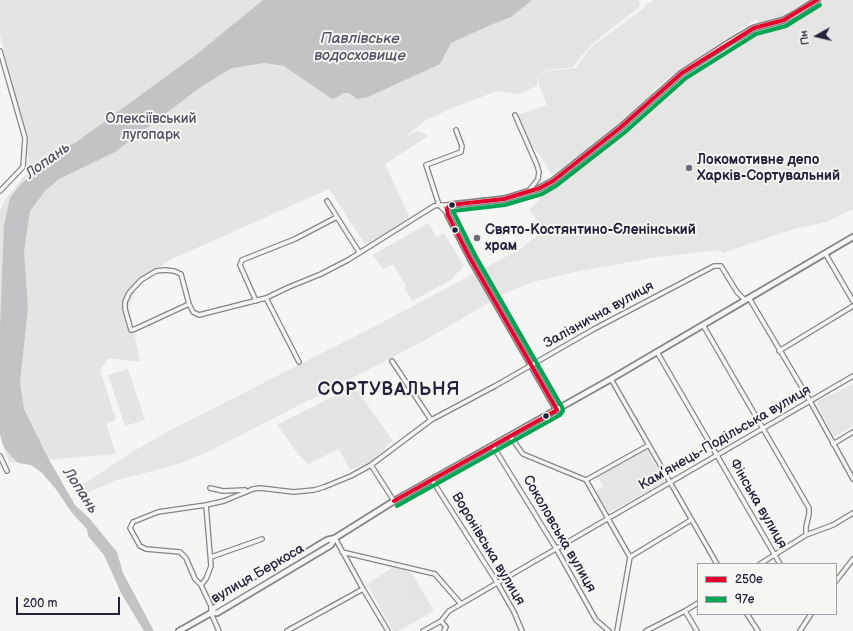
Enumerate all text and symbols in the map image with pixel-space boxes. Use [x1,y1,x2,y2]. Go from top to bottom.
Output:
north arrow [797,16,837,56]
water label: Павлівське водосховище [314,30,406,65]
text: Пн [797,30,812,46]
park label: Олексіївський лугопарк [105,111,197,144]
water label: Лопань [22,139,74,183]
place label: Локомотивне депо Харків-Сортувальний [697,152,840,184]
marker: Локомотивне депо Харків-Сортувальний [684,163,694,173]
unlabelled marker [447,200,457,210]
place label: Свято-Костянтино-Єленінський храм [485,222,696,254]
unlabelled marker [450,225,460,235]
marker: Свято-Костянтино-Єленінський храм [472,233,482,243]
street label: Залізнична вулиця [541,278,657,352]
district label: СОРТУВАЛЬНЯ [317,379,461,401]
street label: Кам’янець-Подільська вулиця [636,382,814,494]
unlabelled marker [541,411,551,421]
street label: Фінська вулиця [726,456,790,552]
water label: Лопань [59,465,101,517]
street label: Соколовська вулиця [519,472,599,596]
street label: Воронівська вулиця [448,490,528,608]
street label: вулиця Беркоса [209,541,307,607]
legend [697,563,837,615]
text: 250е [735,572,763,587]
scale bar [18,589,122,615]
text: 97е [735,592,755,607]
text: 200 m [23,596,57,611]

